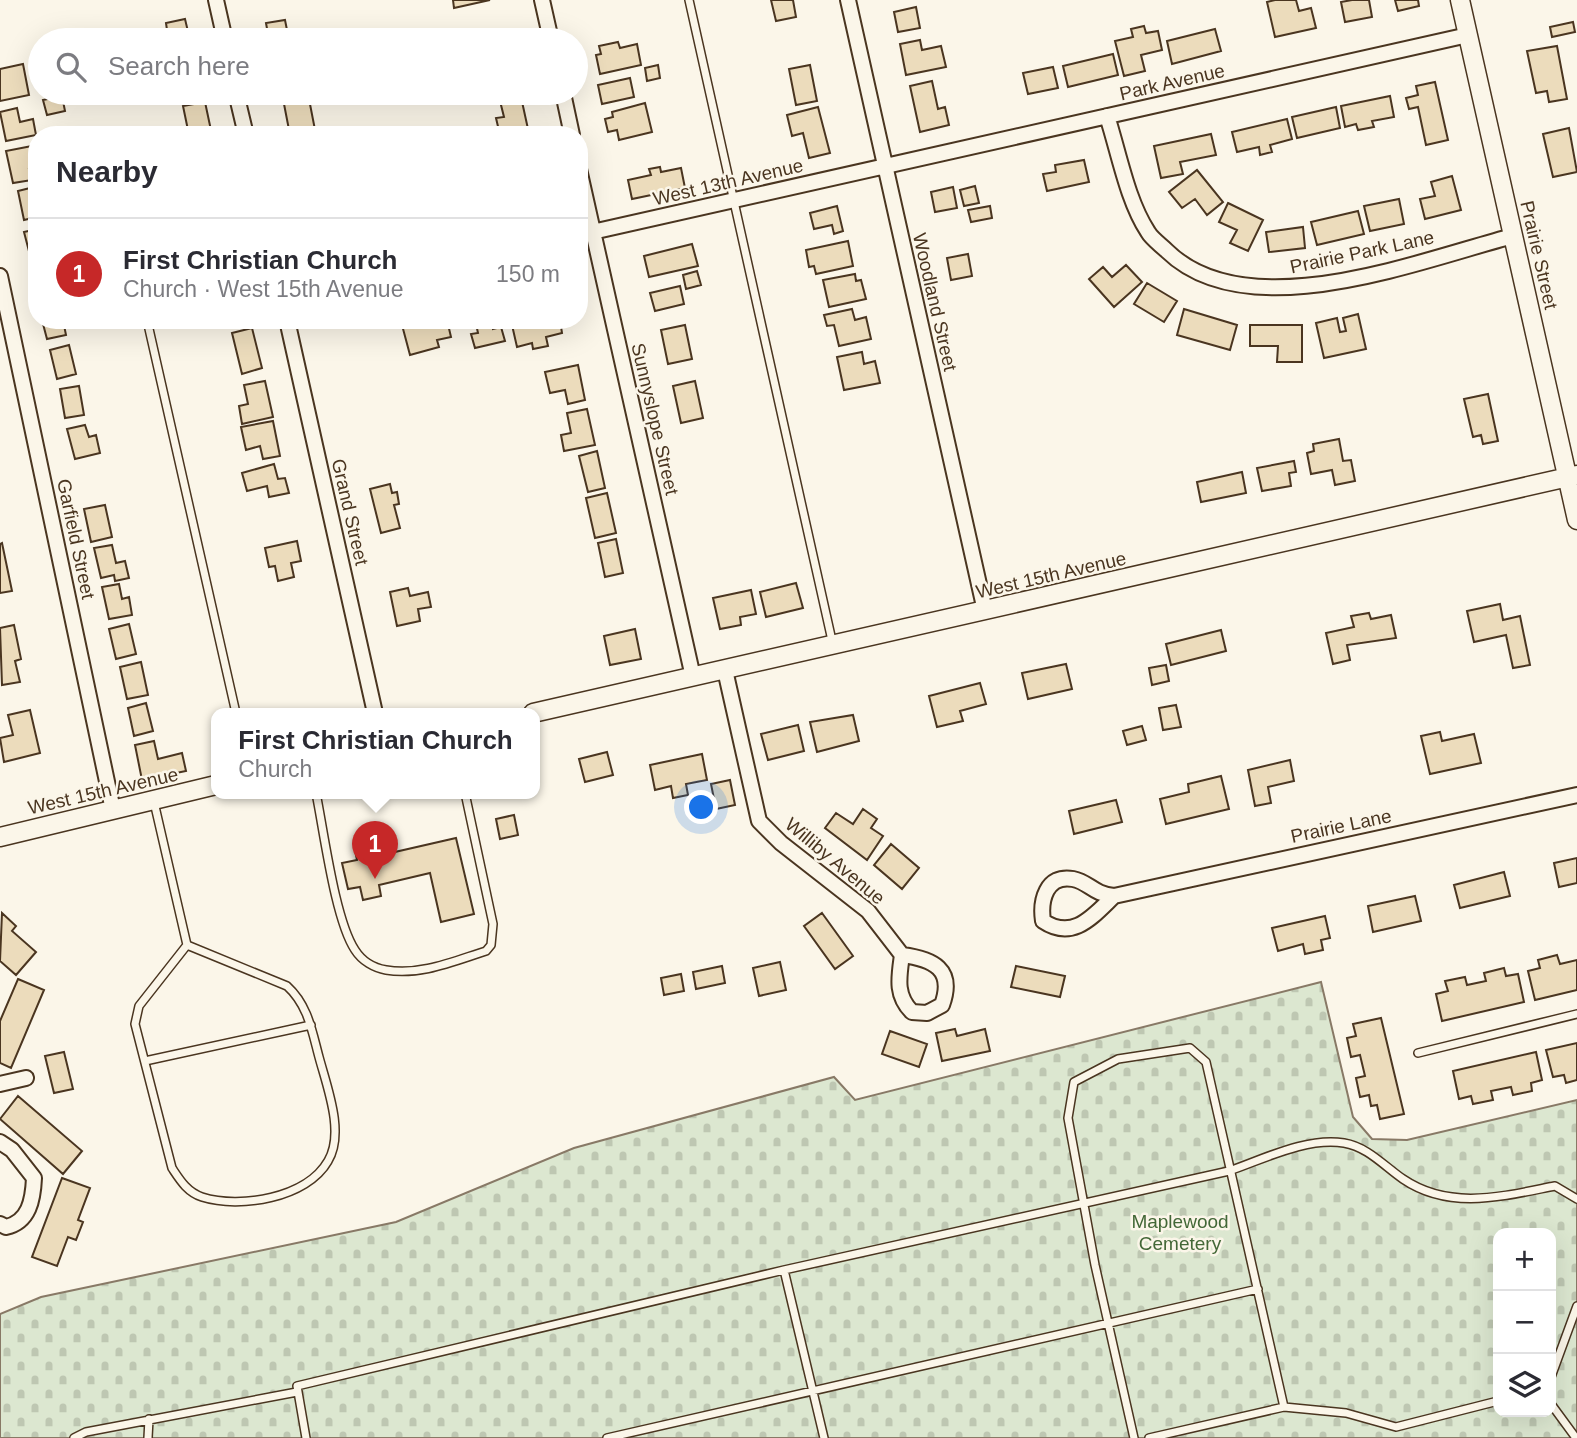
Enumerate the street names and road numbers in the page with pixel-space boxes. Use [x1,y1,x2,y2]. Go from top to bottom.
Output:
street label: Park Avenue [1117,60,1227,104]
street label: West 13th Avenue [651,155,805,209]
street label: Prairie Street [1516,199,1562,312]
street label: Prairie Park Lane [1288,226,1436,278]
street label: Woodland Street [909,231,961,374]
street label: Sunnyslope Street [627,341,683,498]
street label: Grand Street [328,457,373,568]
street label: Garfield Street [53,477,99,602]
street label: West 15th Avenue [974,548,1128,602]
street label: West 15th Avenue [26,764,180,818]
street label: Prairie Lane [1289,805,1393,847]
street label: Williby Avenue [781,813,889,909]

